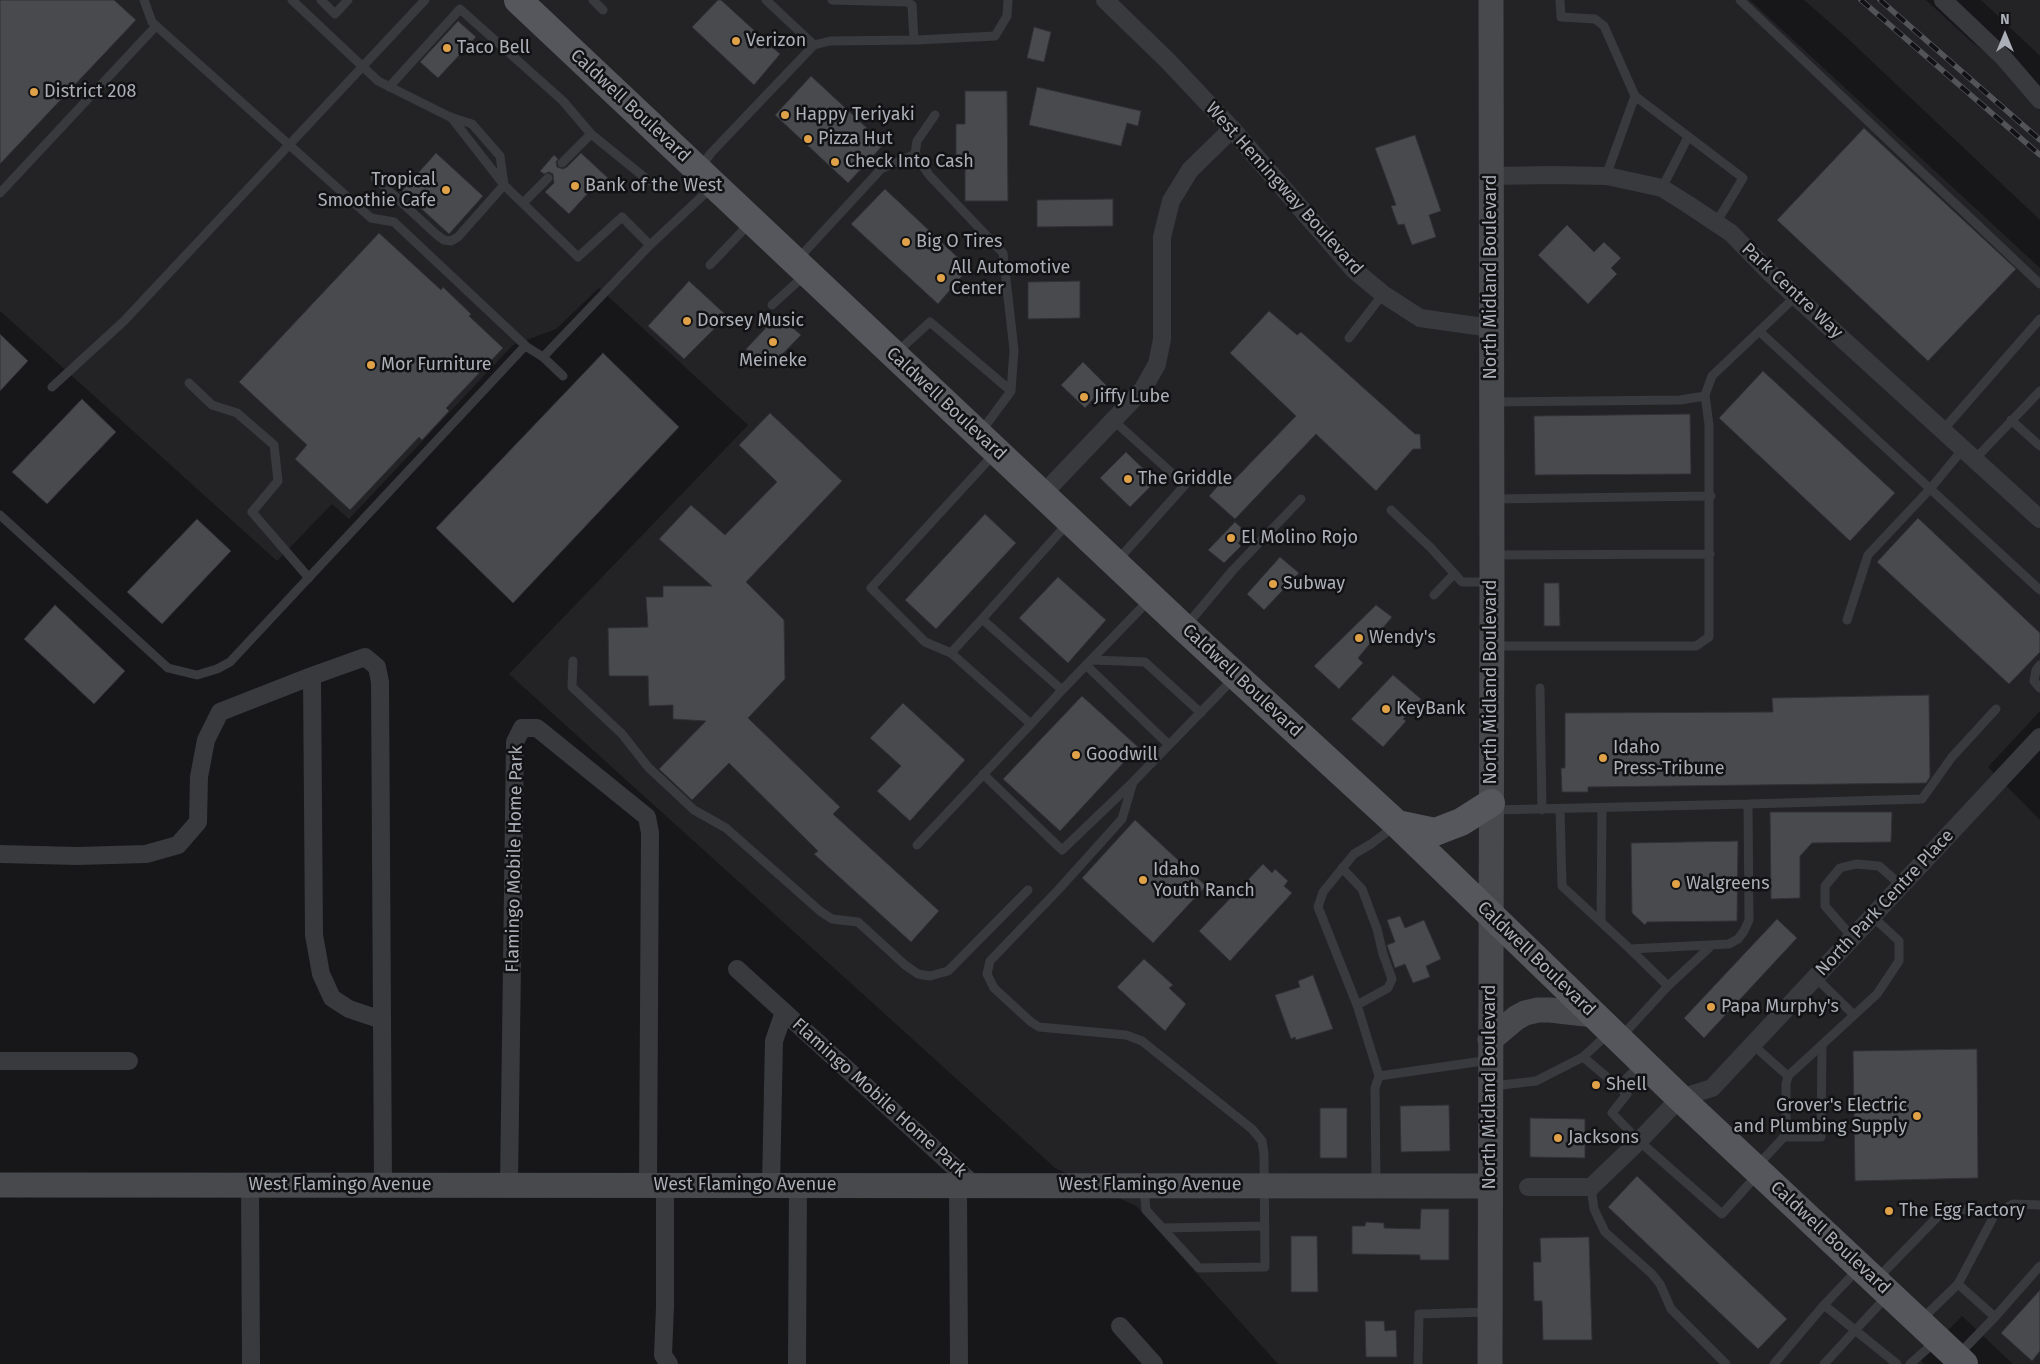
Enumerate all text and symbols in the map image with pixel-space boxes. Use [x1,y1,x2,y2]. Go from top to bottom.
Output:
north arrow [1980,10,2030,60]
text: N [2000,11,2010,28]
place label: Verizon [746,30,806,52]
marker: Verizon [730,35,742,47]
place label: Taco Bell [457,37,530,59]
marker: Taco Bell [441,42,453,54]
street label: Caldwell Boulevard [566,45,694,167]
place label: District 208 [44,81,136,103]
marker: District 208 [28,86,40,98]
street label: West Hemingway Boulevard [1201,98,1367,280]
place label: Happy Teriyaki [795,104,915,126]
marker: Happy Teriyaki [779,109,791,121]
place label: Pizza Hut [818,128,893,150]
marker: Pizza Hut [802,133,814,145]
place label: Check Into Cash [845,151,974,173]
marker: Check Into Cash [829,156,841,168]
place label: Tropical Smoothie Cafe [318,169,436,212]
place label: Bank of the West [585,175,723,197]
street label: North Midland Boulevard [1480,175,1502,379]
marker: Bank of the West [569,180,581,192]
marker: Tropical Smoothie Cafe [440,184,452,196]
place label: Big O Tires [916,231,1002,253]
marker: Big O Tires [900,236,912,248]
street label: Park Centre Way [1737,239,1847,343]
place label: All Automotive Center [951,257,1070,300]
marker: All Automotive Center [935,272,947,284]
place label: Dorsey Music [697,310,804,332]
marker: Dorsey Music [681,315,693,327]
marker: Meineke [767,336,779,348]
street label: Caldwell Boulevard [882,343,1010,465]
place label: Meineke [739,350,807,372]
place label: Mor Furniture [381,354,492,376]
marker: Mor Furniture [365,359,377,371]
place label: Jiffy Lube [1094,386,1170,408]
marker: Jiffy Lube [1078,391,1090,403]
place label: The Griddle [1138,468,1232,490]
marker: The Griddle [1122,473,1134,485]
place label: El Molino Rojo [1241,527,1358,549]
marker: El Molino Rojo [1225,532,1237,544]
place label: Subway [1283,573,1345,595]
marker: Subway [1267,578,1279,590]
street label: North Midland Boulevard [1480,580,1502,784]
street label: Caldwell Boulevard [1178,620,1306,742]
place label: Wendy's [1369,627,1436,649]
marker: Wendy's [1353,632,1365,644]
place label: KeyBank [1396,698,1465,720]
marker: KeyBank [1380,703,1392,715]
place label: Idaho Press-Tribune [1613,737,1724,780]
place label: Goodwill [1086,744,1158,766]
street label: Flamingo Mobile Home Park [502,745,528,973]
marker: Goodwill [1070,749,1082,761]
marker: Idaho Press-Tribune [1597,752,1609,764]
street label: North Park Centre Place [1811,825,1959,981]
place label: Idaho Youth Ranch [1153,859,1255,902]
place label: Walgreens [1686,873,1770,895]
marker: Idaho Youth Ranch [1137,874,1149,886]
marker: Walgreens [1670,878,1682,890]
street label: Caldwell Boulevard [1472,897,1600,1021]
street label: North Midland Boulevard [1479,985,1501,1189]
place label: Papa Murphy's [1721,996,1839,1018]
marker: Papa Murphy's [1705,1001,1717,1013]
street label: Flamingo Mobile Home Park [787,1014,971,1182]
place label: Shell [1606,1074,1647,1096]
marker: Shell [1590,1079,1602,1091]
place label: Grover's Electric and Plumbing Supply [1734,1095,1907,1138]
marker: Grover's Electric and Plumbing Supply [1911,1110,1923,1122]
place label: Jacksons [1568,1127,1639,1149]
marker: Jacksons [1552,1132,1564,1144]
street label: West Flamingo Avenue [249,1174,431,1196]
street label: West Flamingo Avenue [654,1174,836,1196]
street label: West Flamingo Avenue [1059,1174,1241,1196]
street label: Caldwell Boulevard [1766,1177,1894,1299]
place label: The Egg Factory [1899,1200,2025,1222]
marker: The Egg Factory [1883,1205,1895,1217]

